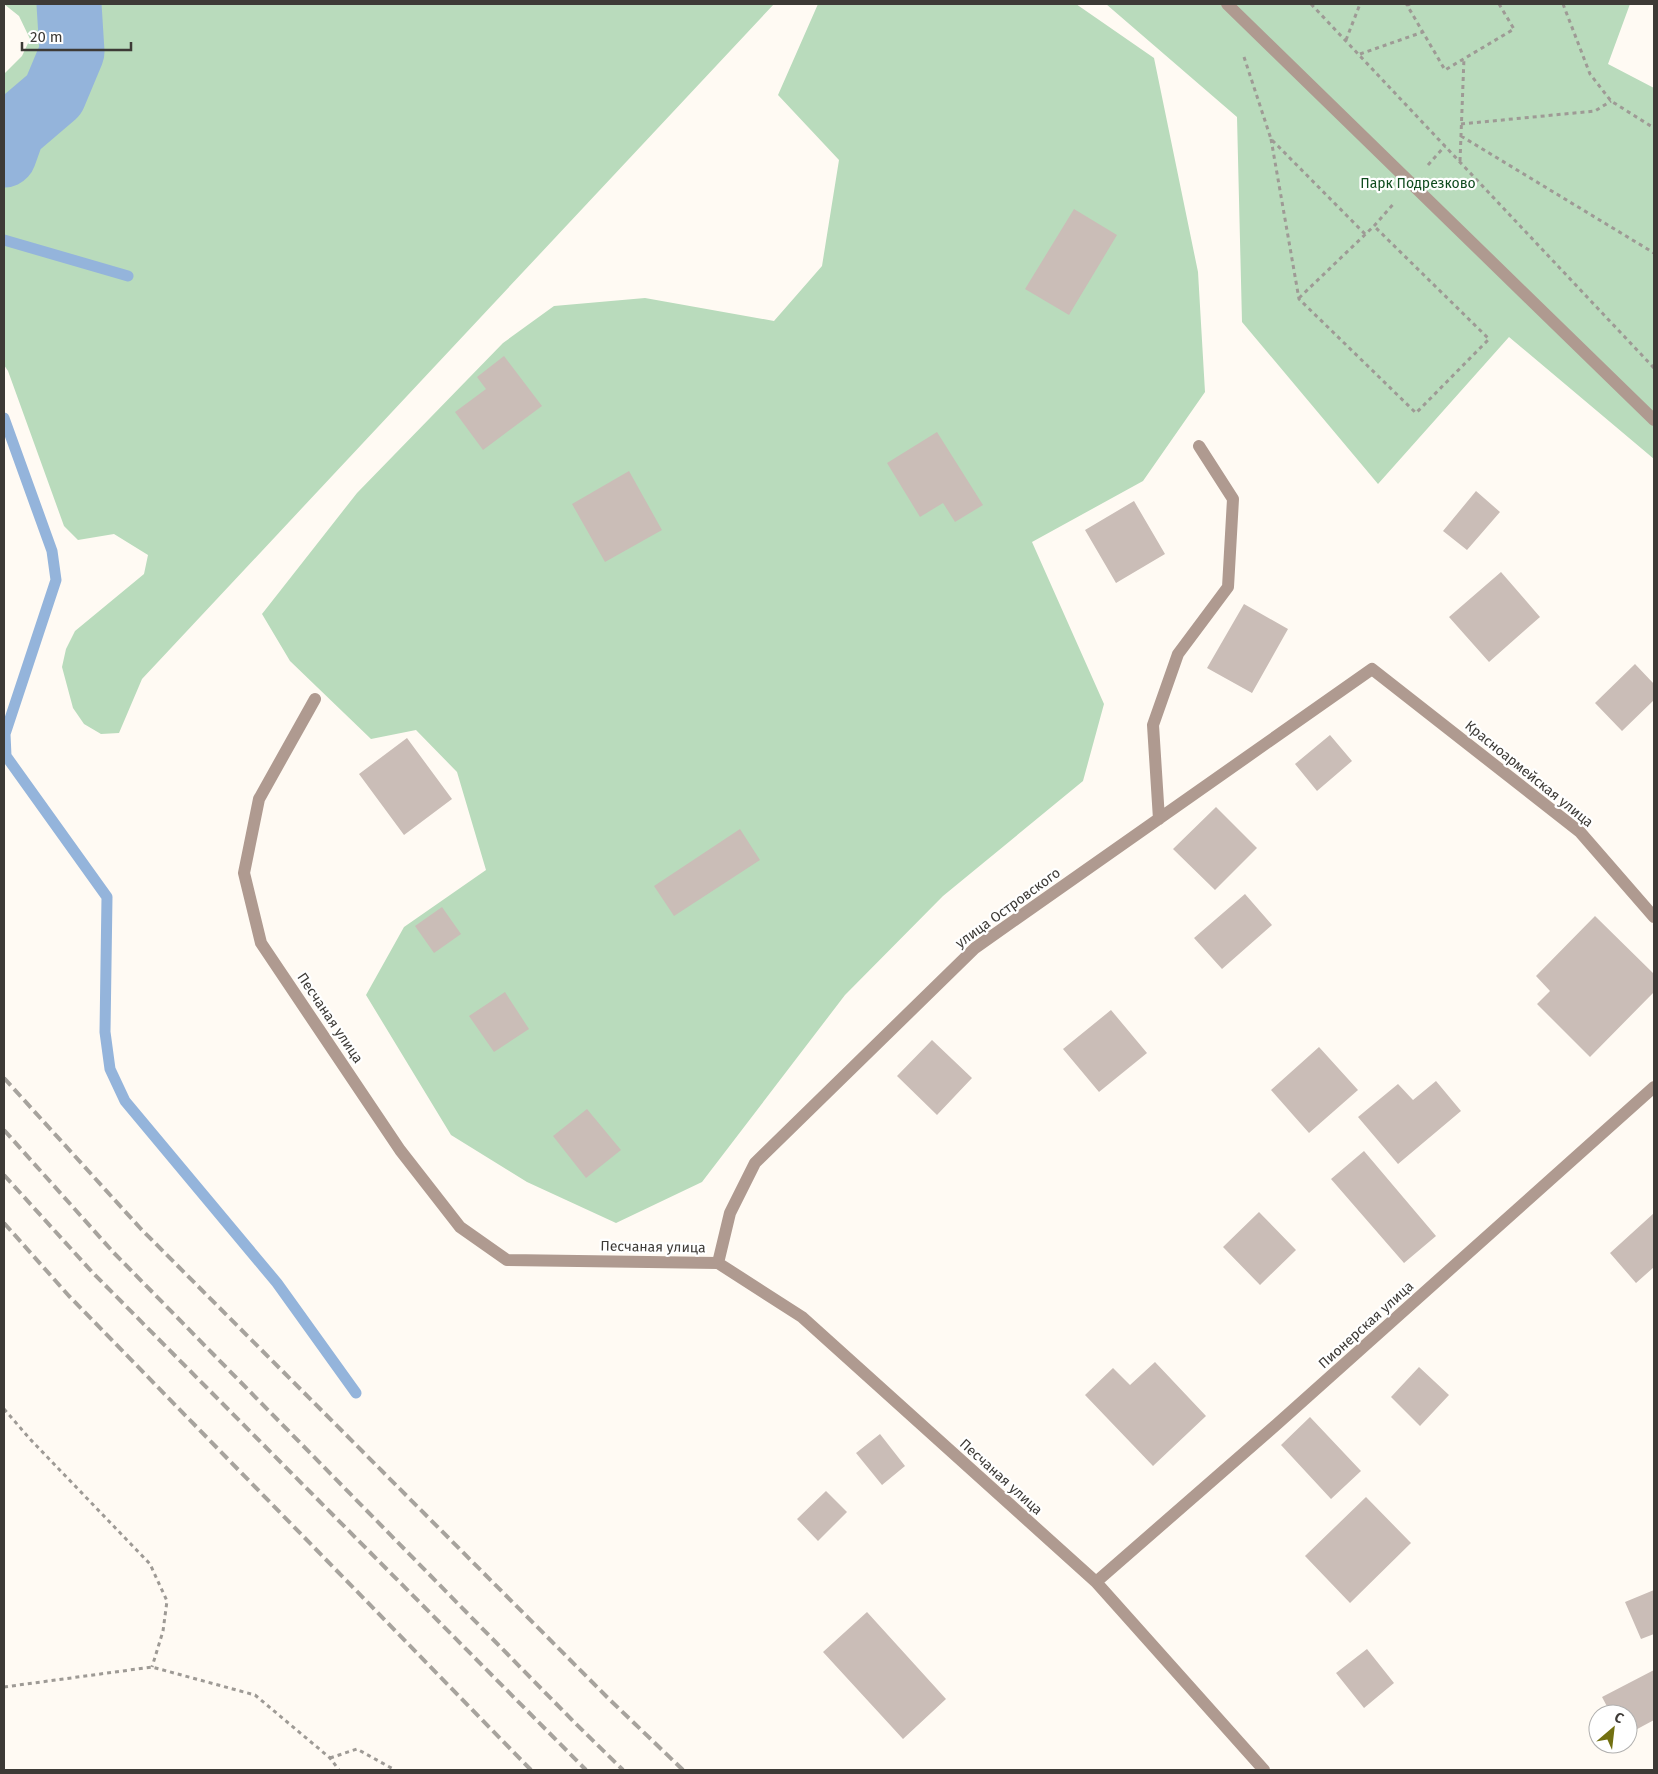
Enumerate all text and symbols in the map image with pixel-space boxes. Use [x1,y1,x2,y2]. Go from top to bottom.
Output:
scale bar [22,20,131,52]
text: 20 m [30,28,63,46]
park label: Парк Подрезково [1360,175,1476,192]
street label: Красноармейская улица [1461,717,1597,831]
street label: улица Островского [952,864,1064,952]
street label: Песчаная улица [293,970,367,1066]
street label: Песчаная улица [600,1238,706,1256]
street label: Пионерская улица [1315,1278,1417,1372]
street label: Песчаная улица [956,1435,1046,1519]
north arrow [1588,1704,1638,1754]
text: С [1611,1709,1626,1727]

